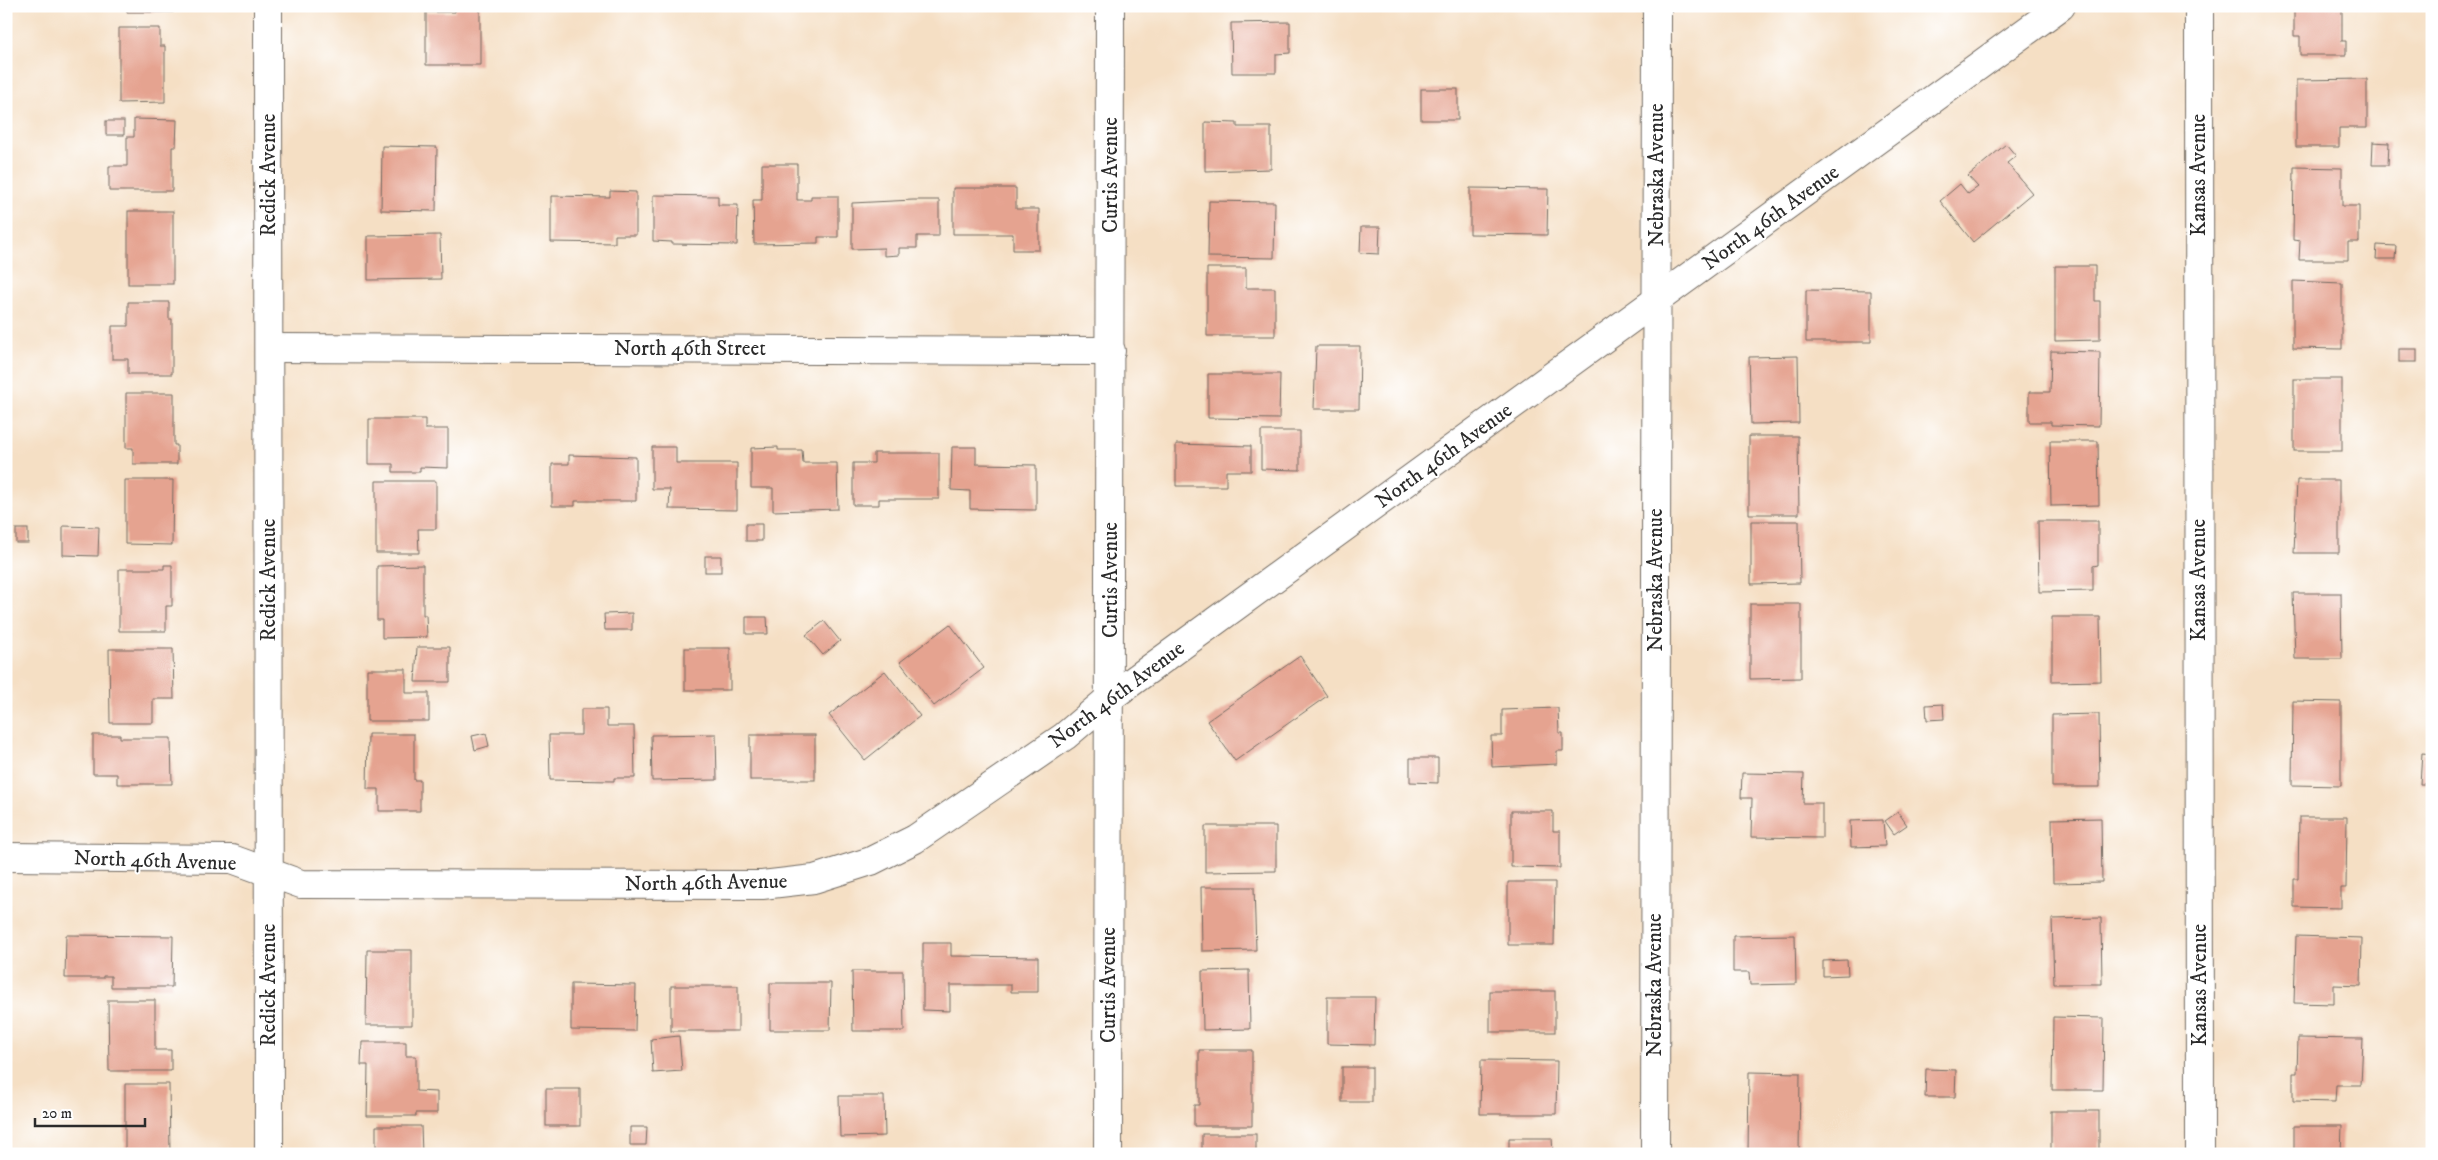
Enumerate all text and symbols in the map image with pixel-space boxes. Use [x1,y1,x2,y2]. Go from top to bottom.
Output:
street label: Nebraska Avenue [1644,103,1670,247]
street label: Redick Avenue [256,113,282,236]
street label: Kansas Avenue [2186,113,2212,236]
street label: Curtis Avenue [1098,117,1124,233]
street label: North 46th Avenue [1697,159,1845,276]
street label: North 46th Street [614,336,766,362]
street label: North 46th Avenue [1370,397,1518,514]
street label: Nebraska Avenue [1643,508,1669,652]
street label: Redick Avenue [256,518,282,641]
street label: Kansas Avenue [2186,518,2212,641]
street label: Curtis Avenue [1098,522,1124,638]
street label: North 46th Avenue [1044,635,1190,754]
street label: North 46th Avenue [73,845,237,877]
street label: North 46th Avenue [624,869,788,897]
street label: Nebraska Avenue [1642,913,1668,1057]
street label: Redick Avenue [256,923,282,1046]
street label: Kansas Avenue [2187,923,2213,1046]
street label: Curtis Avenue [1096,927,1122,1043]
scale bar [35,1095,145,1127]
text: 20 m [42,1104,72,1123]

